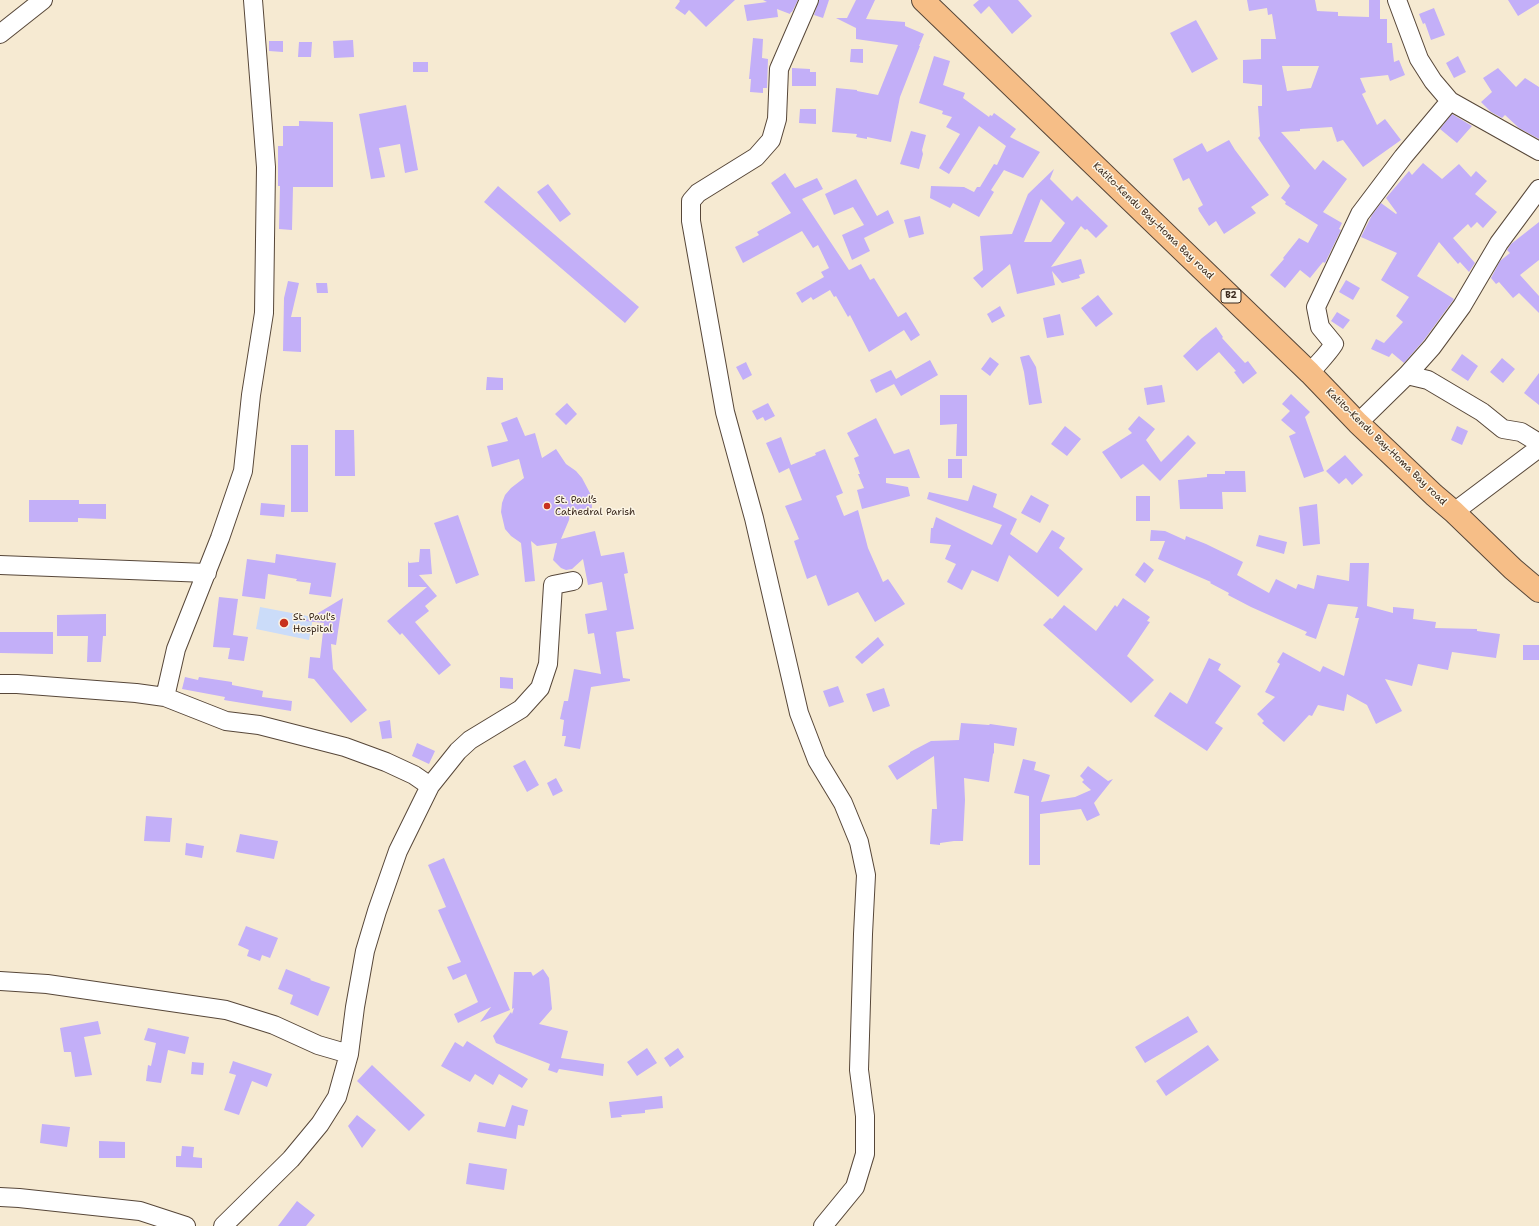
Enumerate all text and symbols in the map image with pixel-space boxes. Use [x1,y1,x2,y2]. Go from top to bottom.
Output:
street label: Katito-Kendu Bay-Homa Bay road [1090,160,1216,282]
road number: B2 [1221,289,1241,303]
street label: Katito-Kendu Bay-Homa Bay road [1323,386,1449,508]
place label: St. Paul’s Cathedral Parish [555,494,635,518]
marker: St. Paul’s Cathedral Parish [542,501,552,511]
place label: St. Paul's Hospital [293,611,335,634]
marker: St. Paul's Hospital [278,617,290,629]

